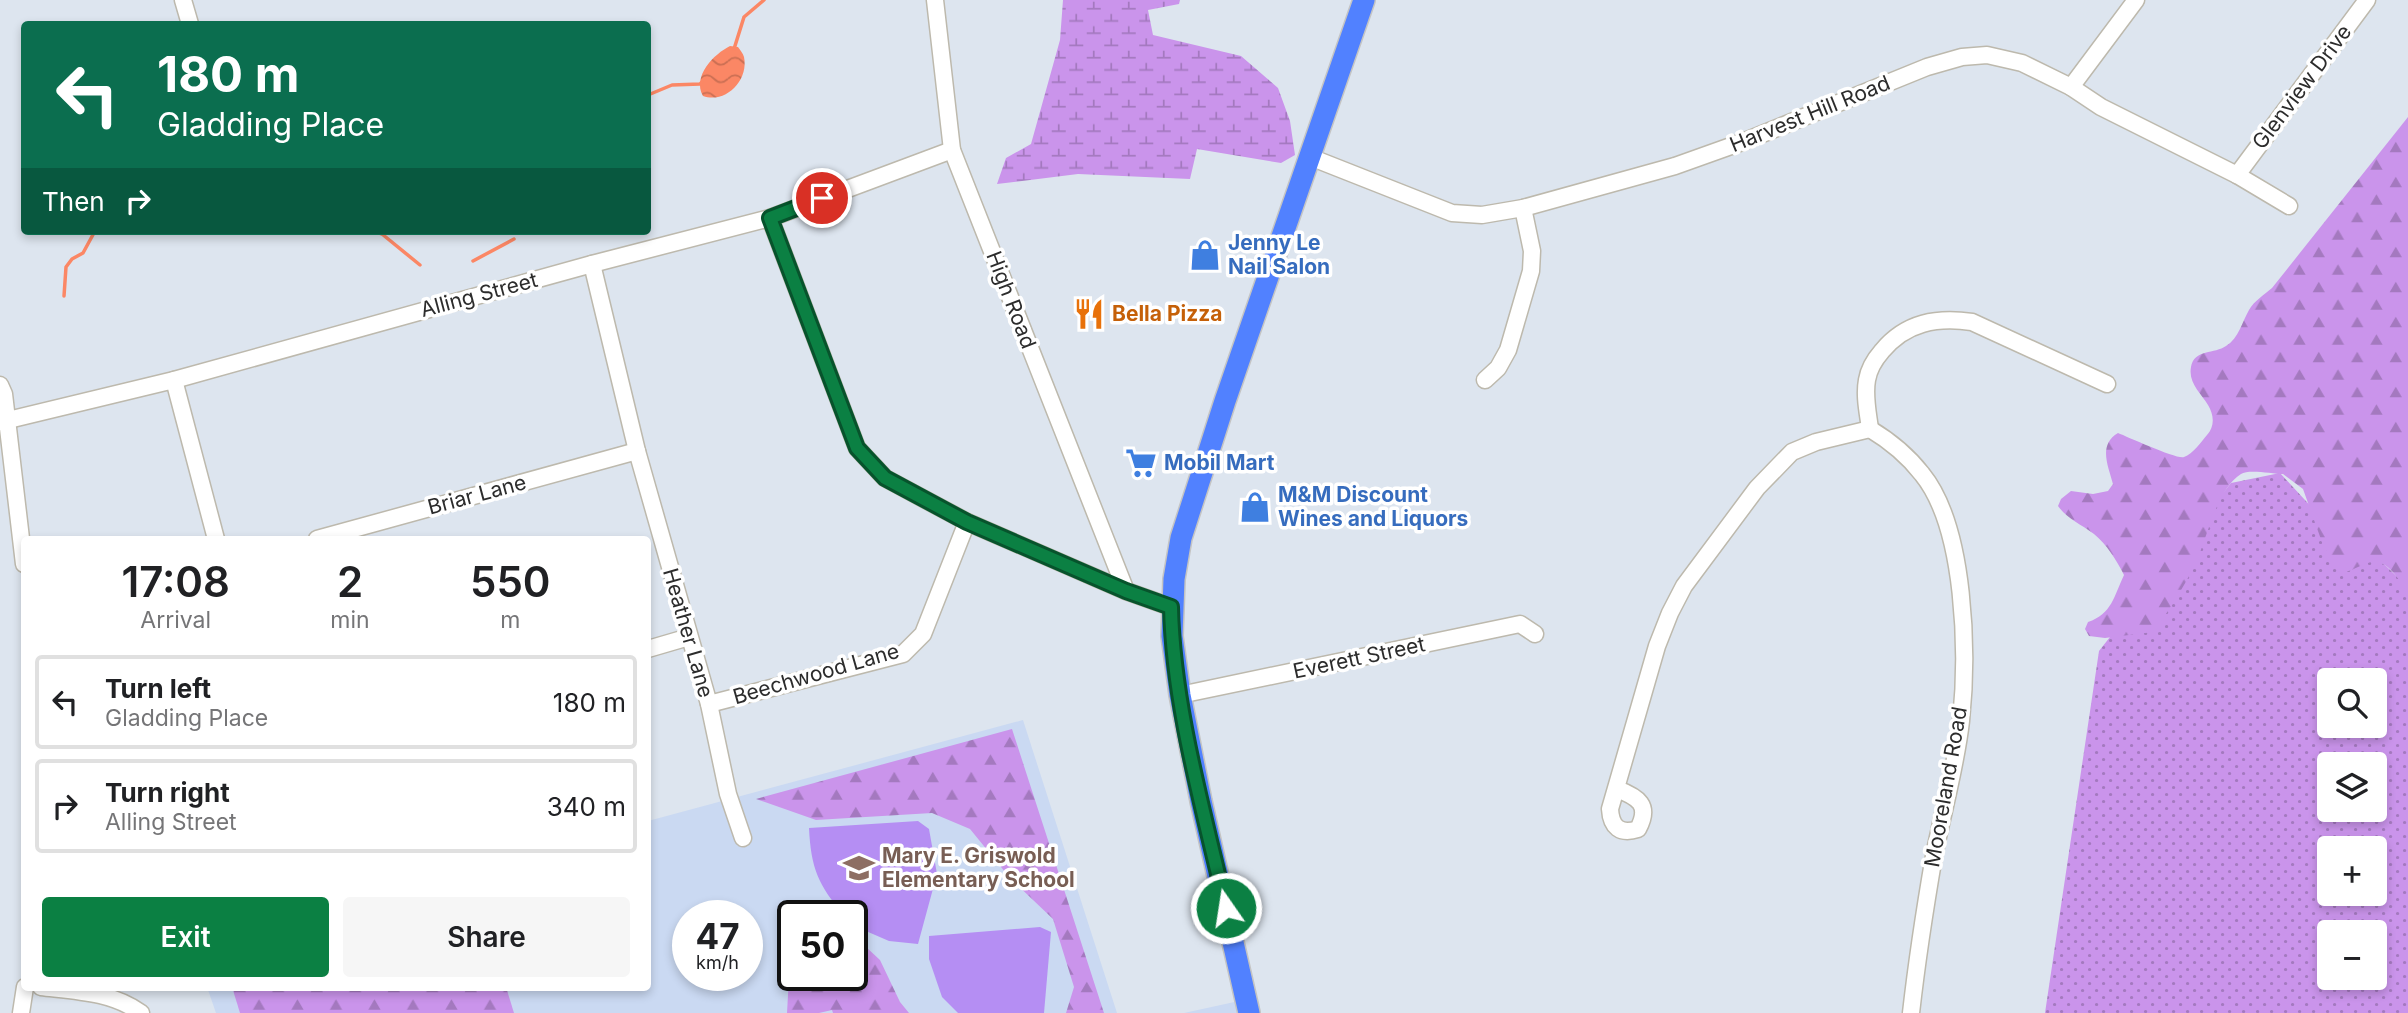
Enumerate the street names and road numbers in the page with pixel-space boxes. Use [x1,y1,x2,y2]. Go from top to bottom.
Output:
street label: Glenview Drive [2247,20,2356,154]
street label: Harvest Hill Road [1726,70,1894,157]
street label: High Road [981,247,1042,352]
street label: Alling Street [418,267,540,322]
street label: Briar Lane [425,469,529,520]
street label: Heather Lane [658,565,719,700]
street label: Everett Street [1291,631,1427,684]
street label: Beechwood Lane [730,638,902,709]
street label: Mooreland Road [1919,705,1972,869]

